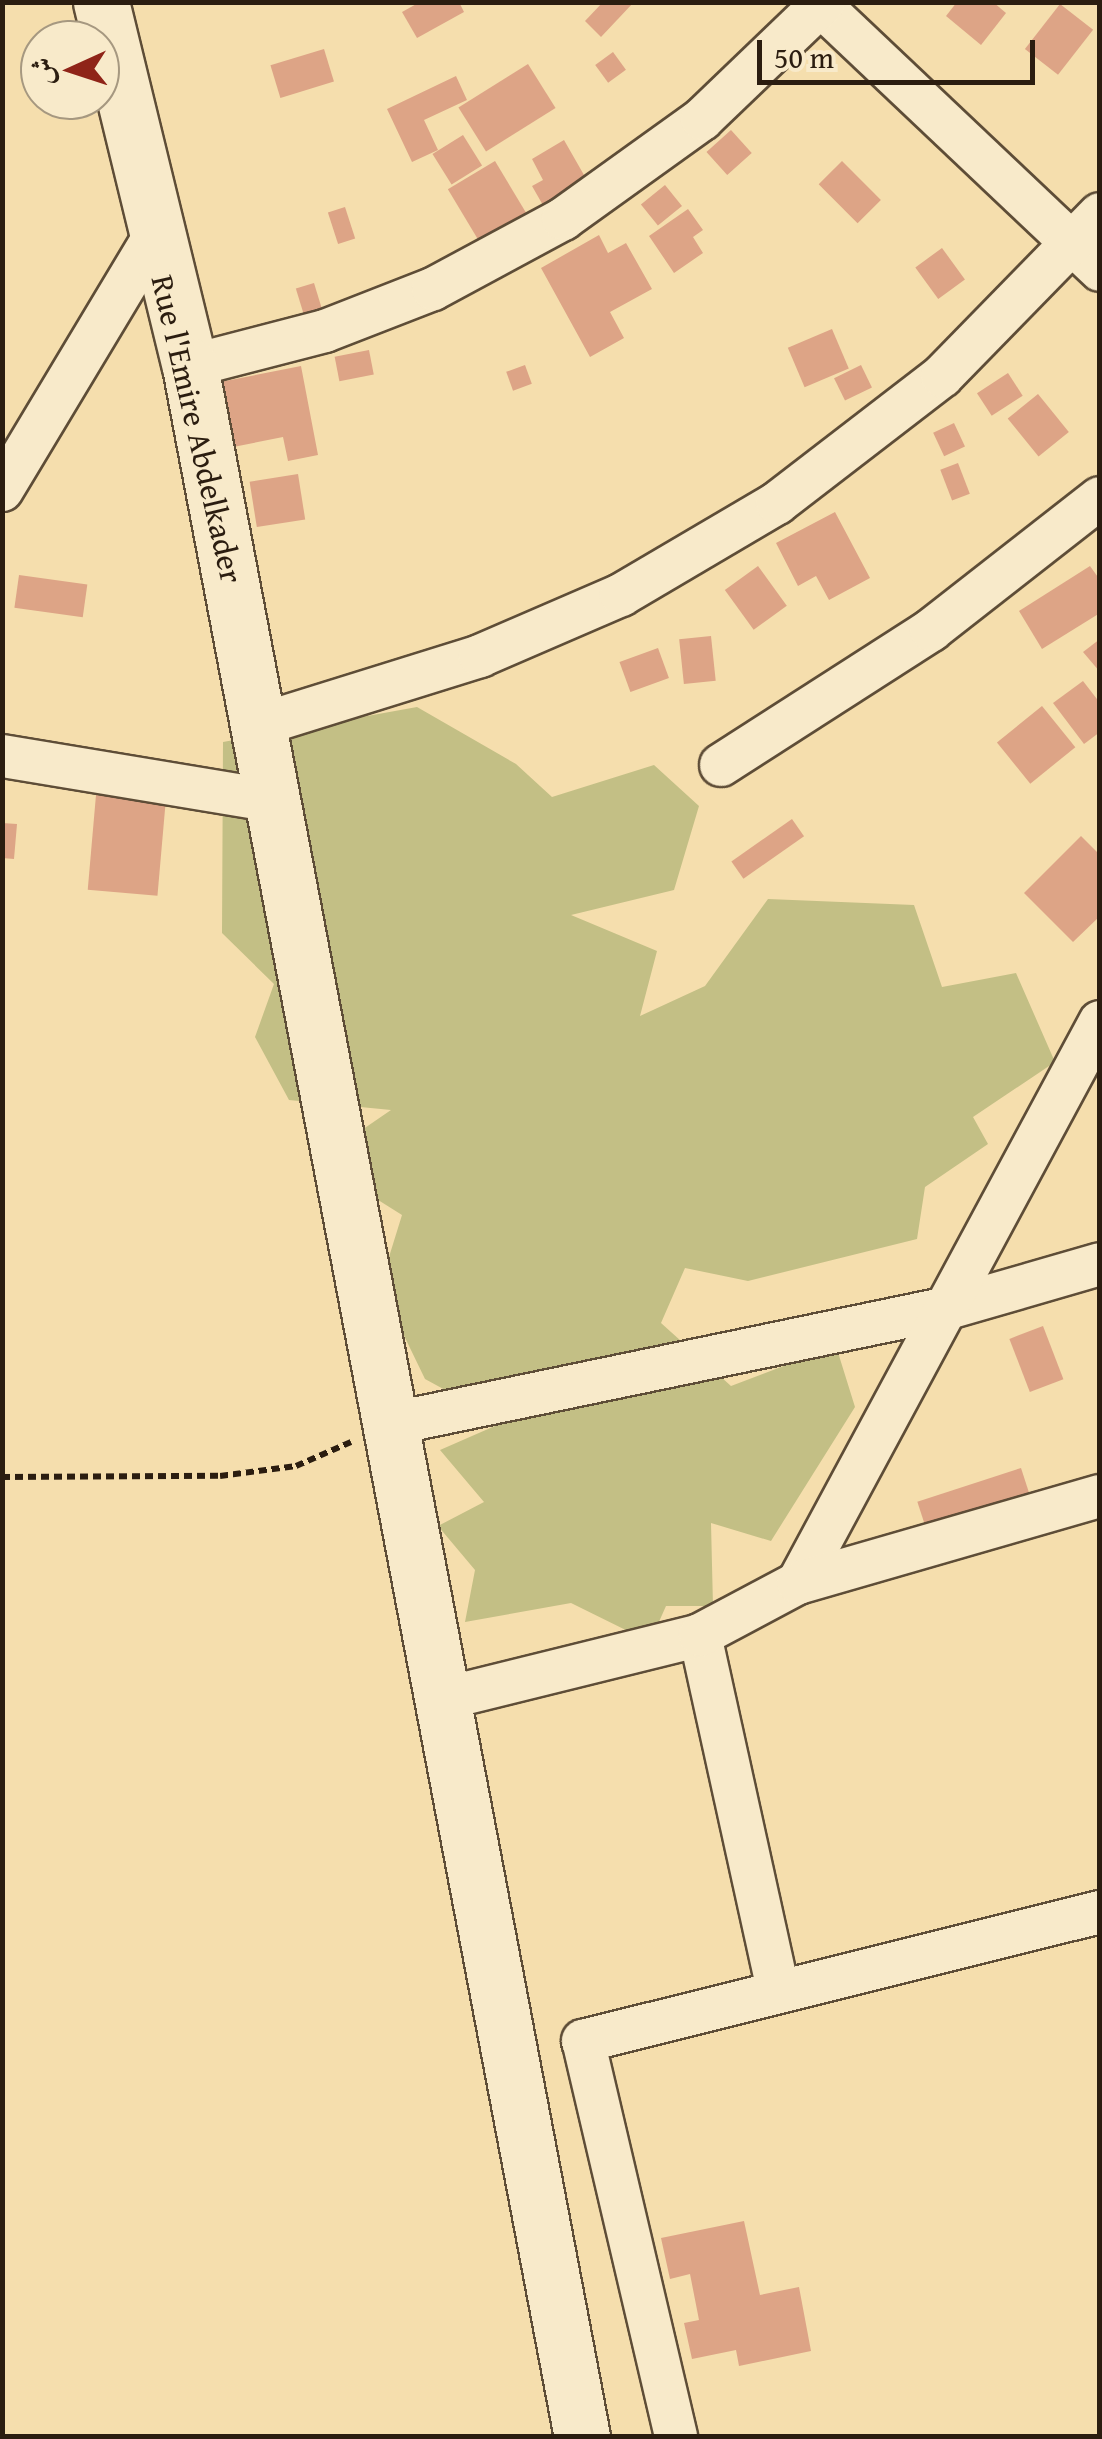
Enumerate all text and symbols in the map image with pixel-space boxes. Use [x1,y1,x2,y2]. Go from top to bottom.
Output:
north arrow [20,20,120,120]
scale bar [762,20,1040,82]
text: 50 m [774,35,834,79]
text: ش [20,57,63,86]
street label: Rue l'Emire Abdelkader [143,271,251,587]

